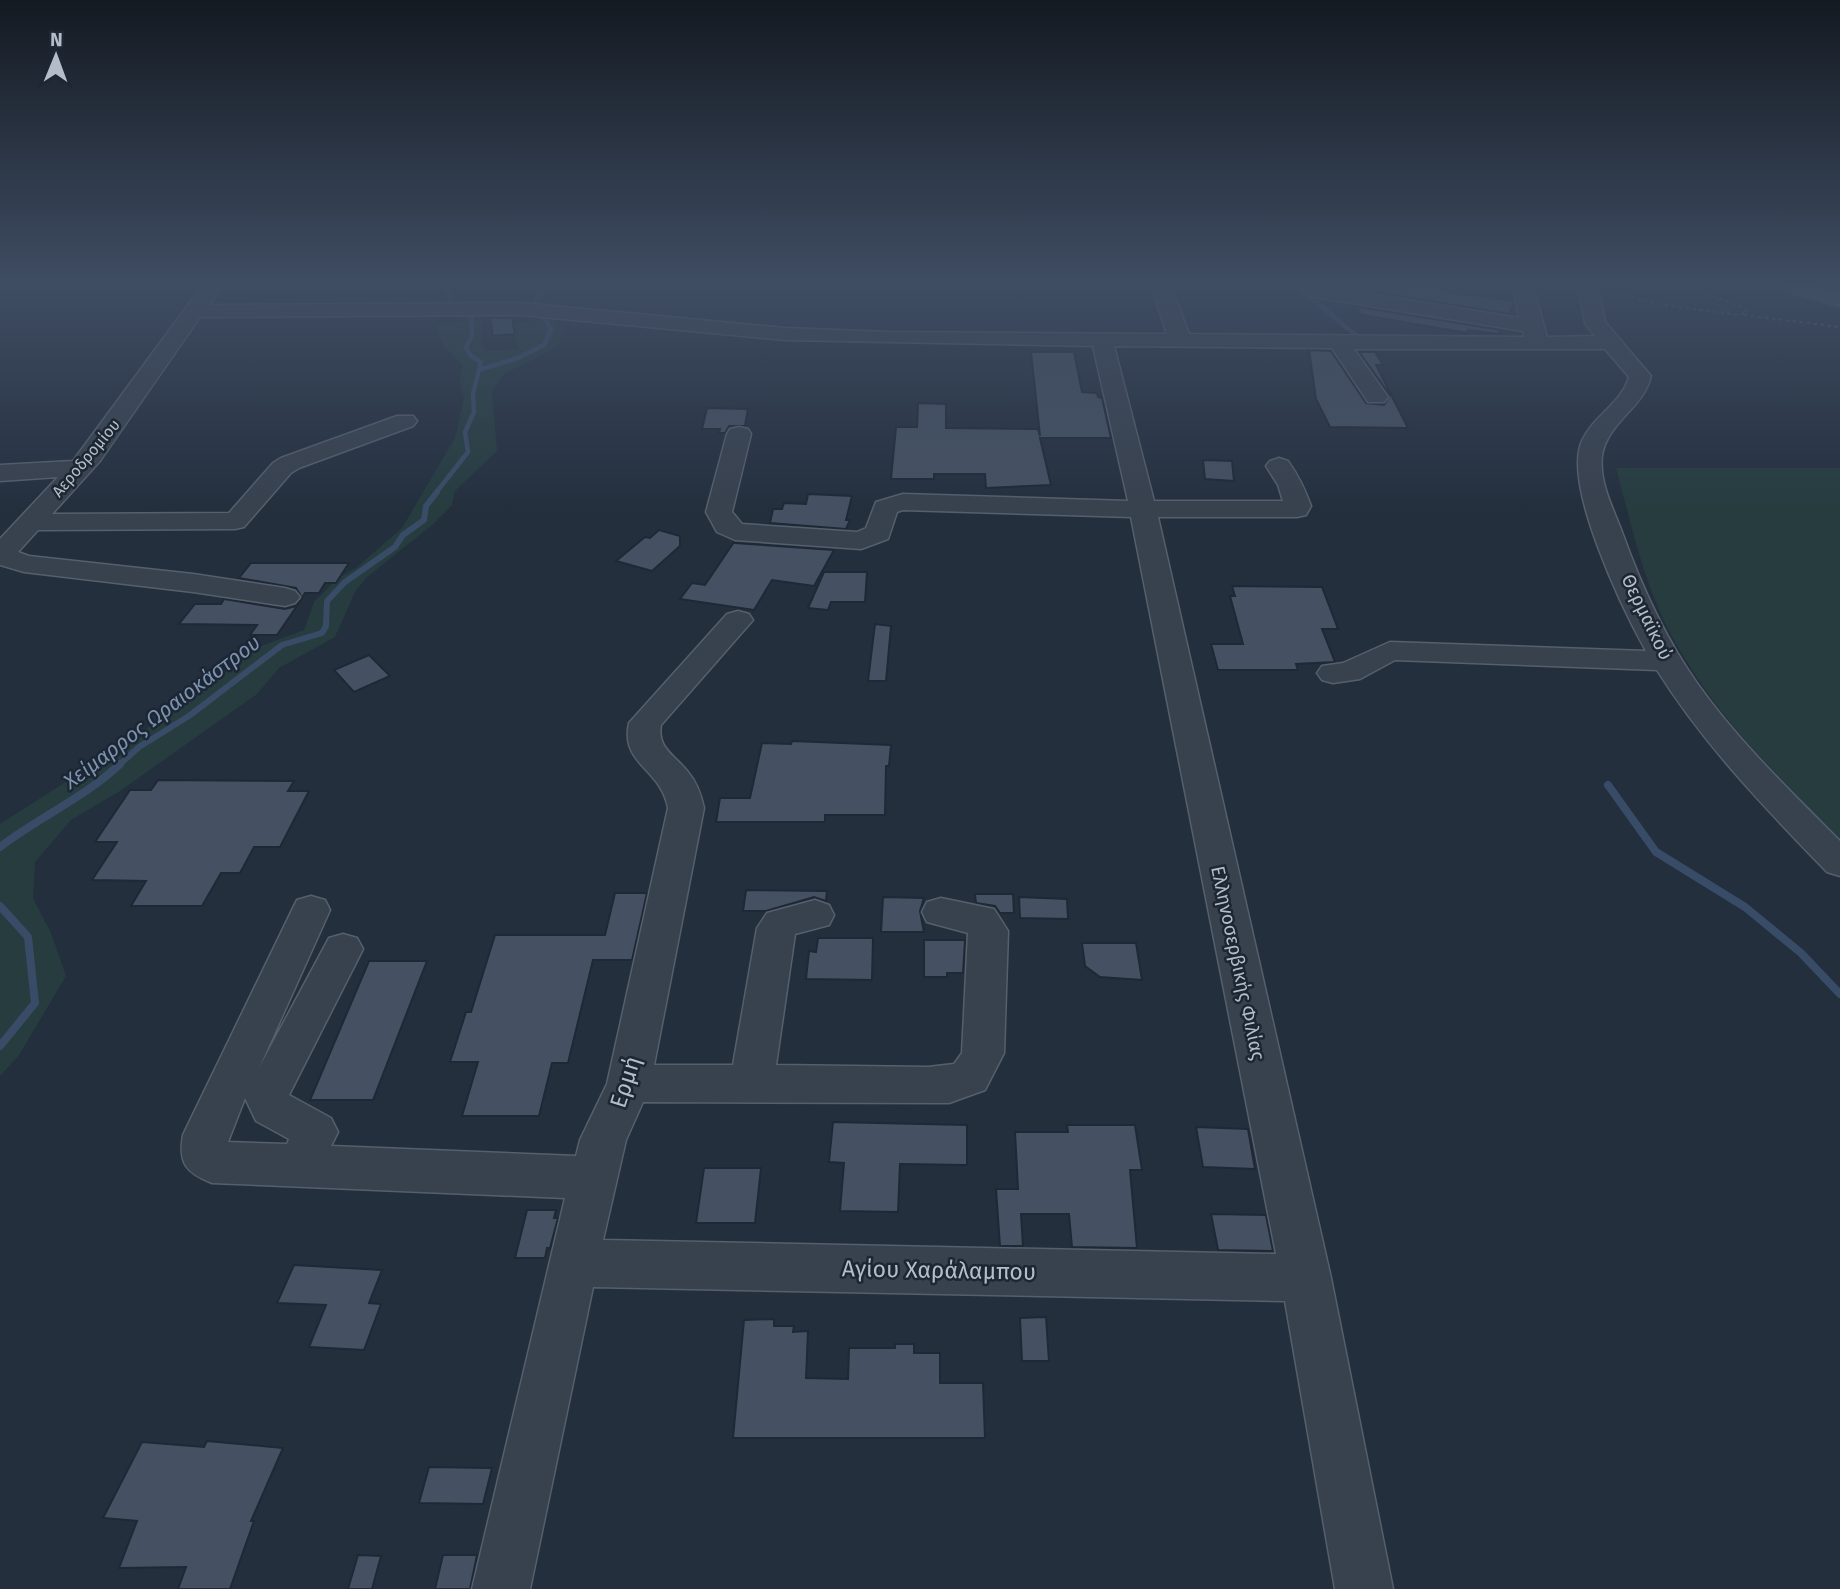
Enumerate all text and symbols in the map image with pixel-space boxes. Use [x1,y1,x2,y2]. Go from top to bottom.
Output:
north arrow [21,21,91,91]
text: N [50,28,63,51]
street label: Αεροδρομίου [48,415,124,501]
street label: Θερμαϊκού [1616,570,1678,664]
water label: Χείμαρρος Ωραιοκάστρου [58,629,266,795]
street label: Ελληνοσερβικής Φιλίας [1206,864,1270,1062]
street label: Ερμή [604,1053,646,1111]
street label: Αγίου Χαράλαμπου [842,1254,1036,1286]

